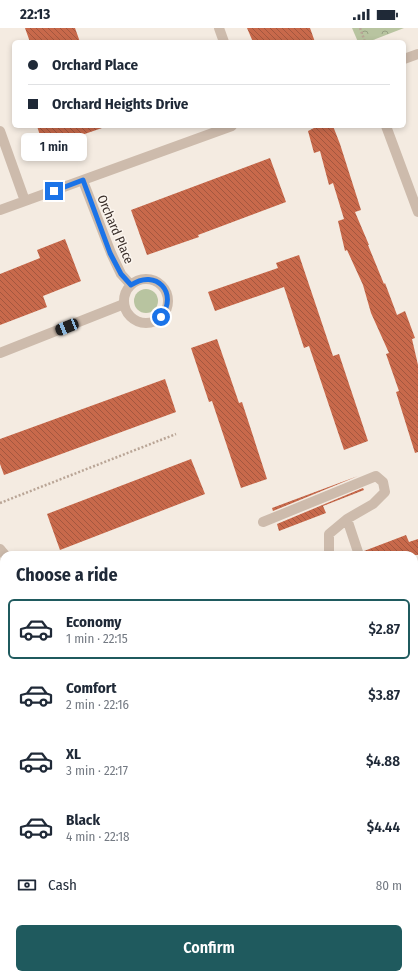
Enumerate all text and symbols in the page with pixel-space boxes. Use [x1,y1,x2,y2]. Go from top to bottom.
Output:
text: 22:13 [20,5,50,23]
text: Orchard Place [52,56,138,74]
text: Orchard Heights Drive [52,95,188,113]
callout: 1 min [21,133,87,161]
text: 1 min [40,139,68,154]
route end [45,182,63,200]
street label: Orchard Place [94,192,137,266]
route start [152,308,170,326]
car [54,317,80,337]
text: Choose a ride [16,564,118,586]
icon: car [18,611,54,647]
text: Economy [66,613,121,631]
text: $2.87 [369,620,400,638]
text: 1 min · 22:15 [66,631,128,646]
icon: car [18,677,54,713]
text: Comfort [66,679,117,697]
text: $3.87 [368,686,400,704]
text: 2 min · 22:16 [66,697,129,712]
icon: car [18,743,54,779]
text: XL [66,745,81,763]
text: $4.88 [366,752,400,770]
text: 3 min · 22:17 [66,763,128,778]
icon: car [18,809,54,845]
text: Black [66,811,100,829]
text: $4.44 [367,818,400,836]
text: 4 min · 22:18 [66,829,130,844]
icon: cash [16,874,38,896]
text: Cash [48,876,77,894]
text: 80 m [376,878,402,893]
button: Confirm [16,925,402,971]

